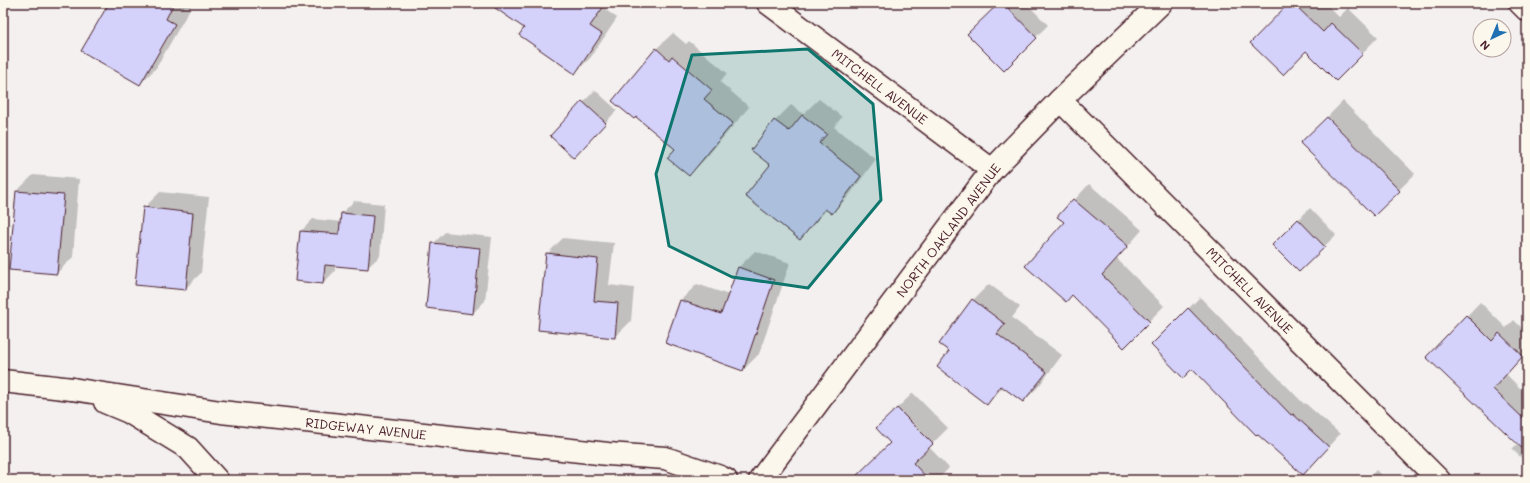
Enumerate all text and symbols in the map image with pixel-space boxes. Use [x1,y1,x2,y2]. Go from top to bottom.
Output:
north arrow [1472,18,1512,58]
text: N [1476,37,1493,54]
street label: MITCHELL AVENUE [829,44,931,128]
street label: NORTH OAKLAND AVENUE [892,160,1004,300]
street label: MITCHELL AVENUE [1203,243,1297,337]
street label: RIDGEWAY AVENUE [305,413,427,443]

